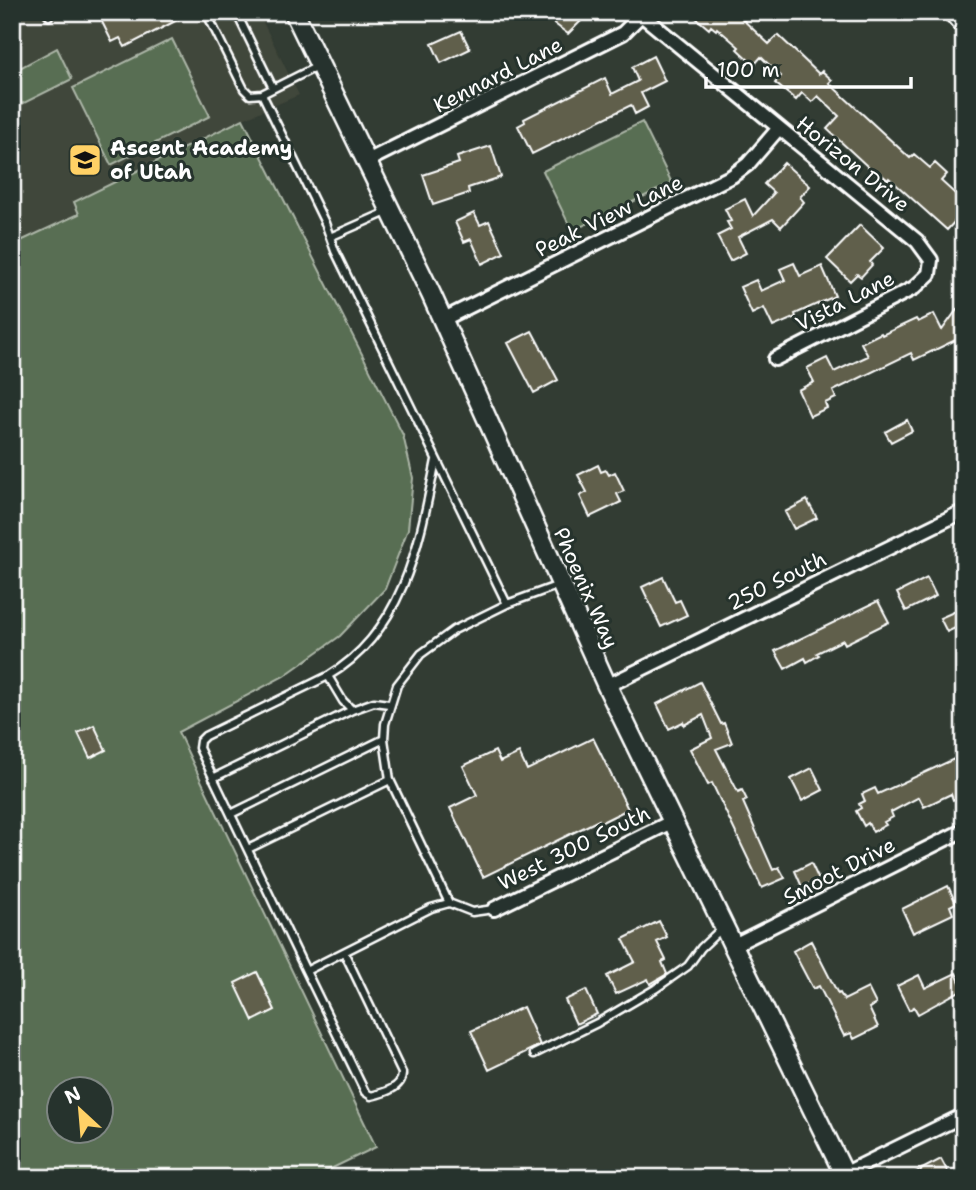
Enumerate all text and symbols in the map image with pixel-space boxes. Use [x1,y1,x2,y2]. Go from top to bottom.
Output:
street label: Kennard Lane [429,30,567,120]
scale bar [706,46,911,90]
text: 100 m [717,56,780,84]
street label: Horizon Drive [790,110,916,218]
place label: Ascent Academy of Utah [110,134,292,186]
school or university icon: Ascent Academy of Utah [66,141,104,179]
street label: Peak View Lane [530,168,688,264]
street label: Vista Lane [791,264,899,338]
street label: Phoenix Way [547,523,625,653]
street label: 250 South [723,545,831,617]
street label: West 300 South [493,799,655,897]
street label: Smoot Drive [778,831,900,911]
north arrow [46,1074,116,1144]
text: N [61,1081,85,1110]

